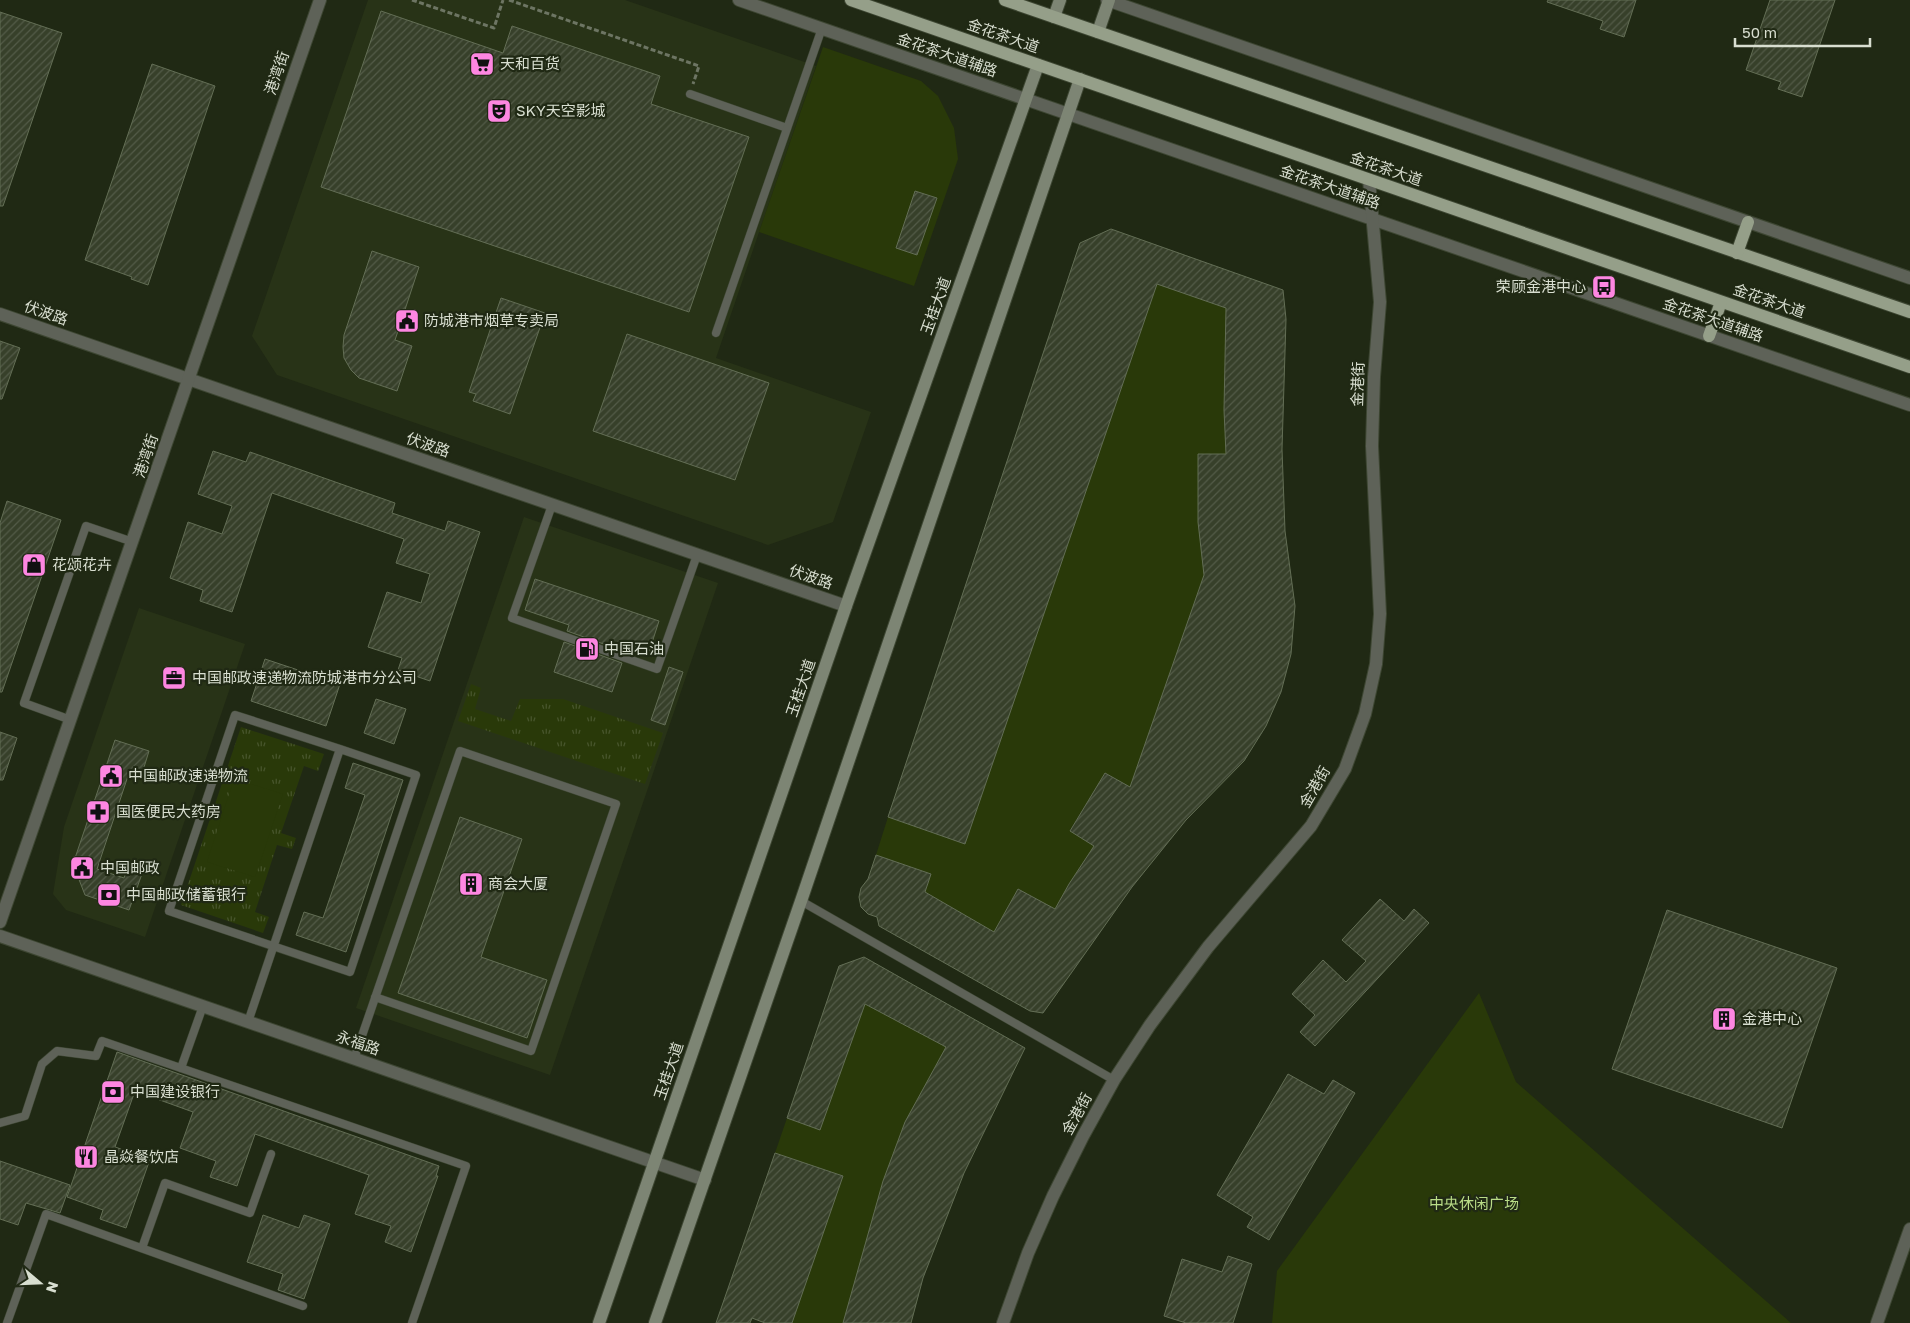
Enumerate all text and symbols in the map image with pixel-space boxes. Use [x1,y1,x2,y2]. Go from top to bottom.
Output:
street label: 金花茶大道 [965,14,1042,56]
scale bar [1735,15,1870,47]
text: 50 m [1742,23,1777,41]
street label: 金花茶大道辅路 [895,28,1000,80]
street label: 港湾街 [260,48,292,97]
supermarket icon: 天和百货 [469,51,495,77]
place label: 天和百货 [500,54,560,72]
theatre icon: SKY天空影城 [486,98,512,124]
place label: SKY天空影城 [516,101,606,119]
street label: 金花茶大道 [1348,147,1425,189]
street label: 金花茶大道辅路 [1278,160,1383,212]
street label: 玉桂大道 [916,274,954,337]
bus stop icon: 荣顾金港中心 [1591,274,1617,300]
place label: 荣顾金港中心 [1496,277,1586,295]
street label: 金花茶大道 [1731,279,1808,321]
street label: 金花茶大道辅路 [1661,293,1766,345]
street label: 伏波路 [22,296,71,328]
public building icon: 防城港市烟草专卖局 [394,308,420,334]
place label: 防城港市烟草专卖局 [424,311,559,329]
street label: 金港街 [1347,361,1367,407]
street label: 伏波路 [404,428,453,460]
street label: 港湾街 [129,431,161,480]
shop icon: 花颂花卉 [21,552,47,578]
place label: 花颂花卉 [52,555,112,573]
street label: 伏波路 [787,560,836,592]
fuel station icon: 中国石油 [574,636,600,662]
place label: 中国石油 [604,639,664,657]
street label: 玉桂大道 [782,656,818,719]
office icon: 中国邮政速递物流防城港市分公司 [161,665,187,691]
place label: 中国邮政速递物流防城港市分公司 [192,668,417,686]
public building icon: 中国邮政速递物流 [98,763,124,789]
street label: 金港街 [1295,763,1333,810]
place label: 中国邮政速递物流 [128,766,248,784]
pharmacy icon: 国医便民大药房 [85,799,111,825]
place label: 国医便民大药房 [116,802,221,820]
public building icon: 中国邮政 [69,855,95,881]
place label: 中国邮政 [100,858,160,876]
building icon: 商会大厦 [458,871,484,897]
place label: 商会大厦 [488,874,548,892]
bank icon: 中国邮政储蓄银行 [96,882,122,908]
place label: 中国邮政储蓄银行 [126,885,246,903]
building icon: 金港中心 [1711,1006,1737,1032]
place label: 金港中心 [1742,1009,1802,1027]
street label: 永福路 [334,1026,383,1058]
street label: 玉桂大道 [650,1039,686,1102]
bank icon: 中国建设银行 [100,1079,126,1105]
place label: 中国建设银行 [130,1082,220,1100]
street label: 金港街 [1057,1089,1095,1138]
restaurant icon: 晶焱餐饮店 [73,1144,99,1170]
place label: 晶焱餐饮店 [104,1147,179,1165]
park label: 中央休闲广场 [1429,1194,1519,1212]
north arrow [15,1258,65,1308]
text: N [43,1280,63,1295]

